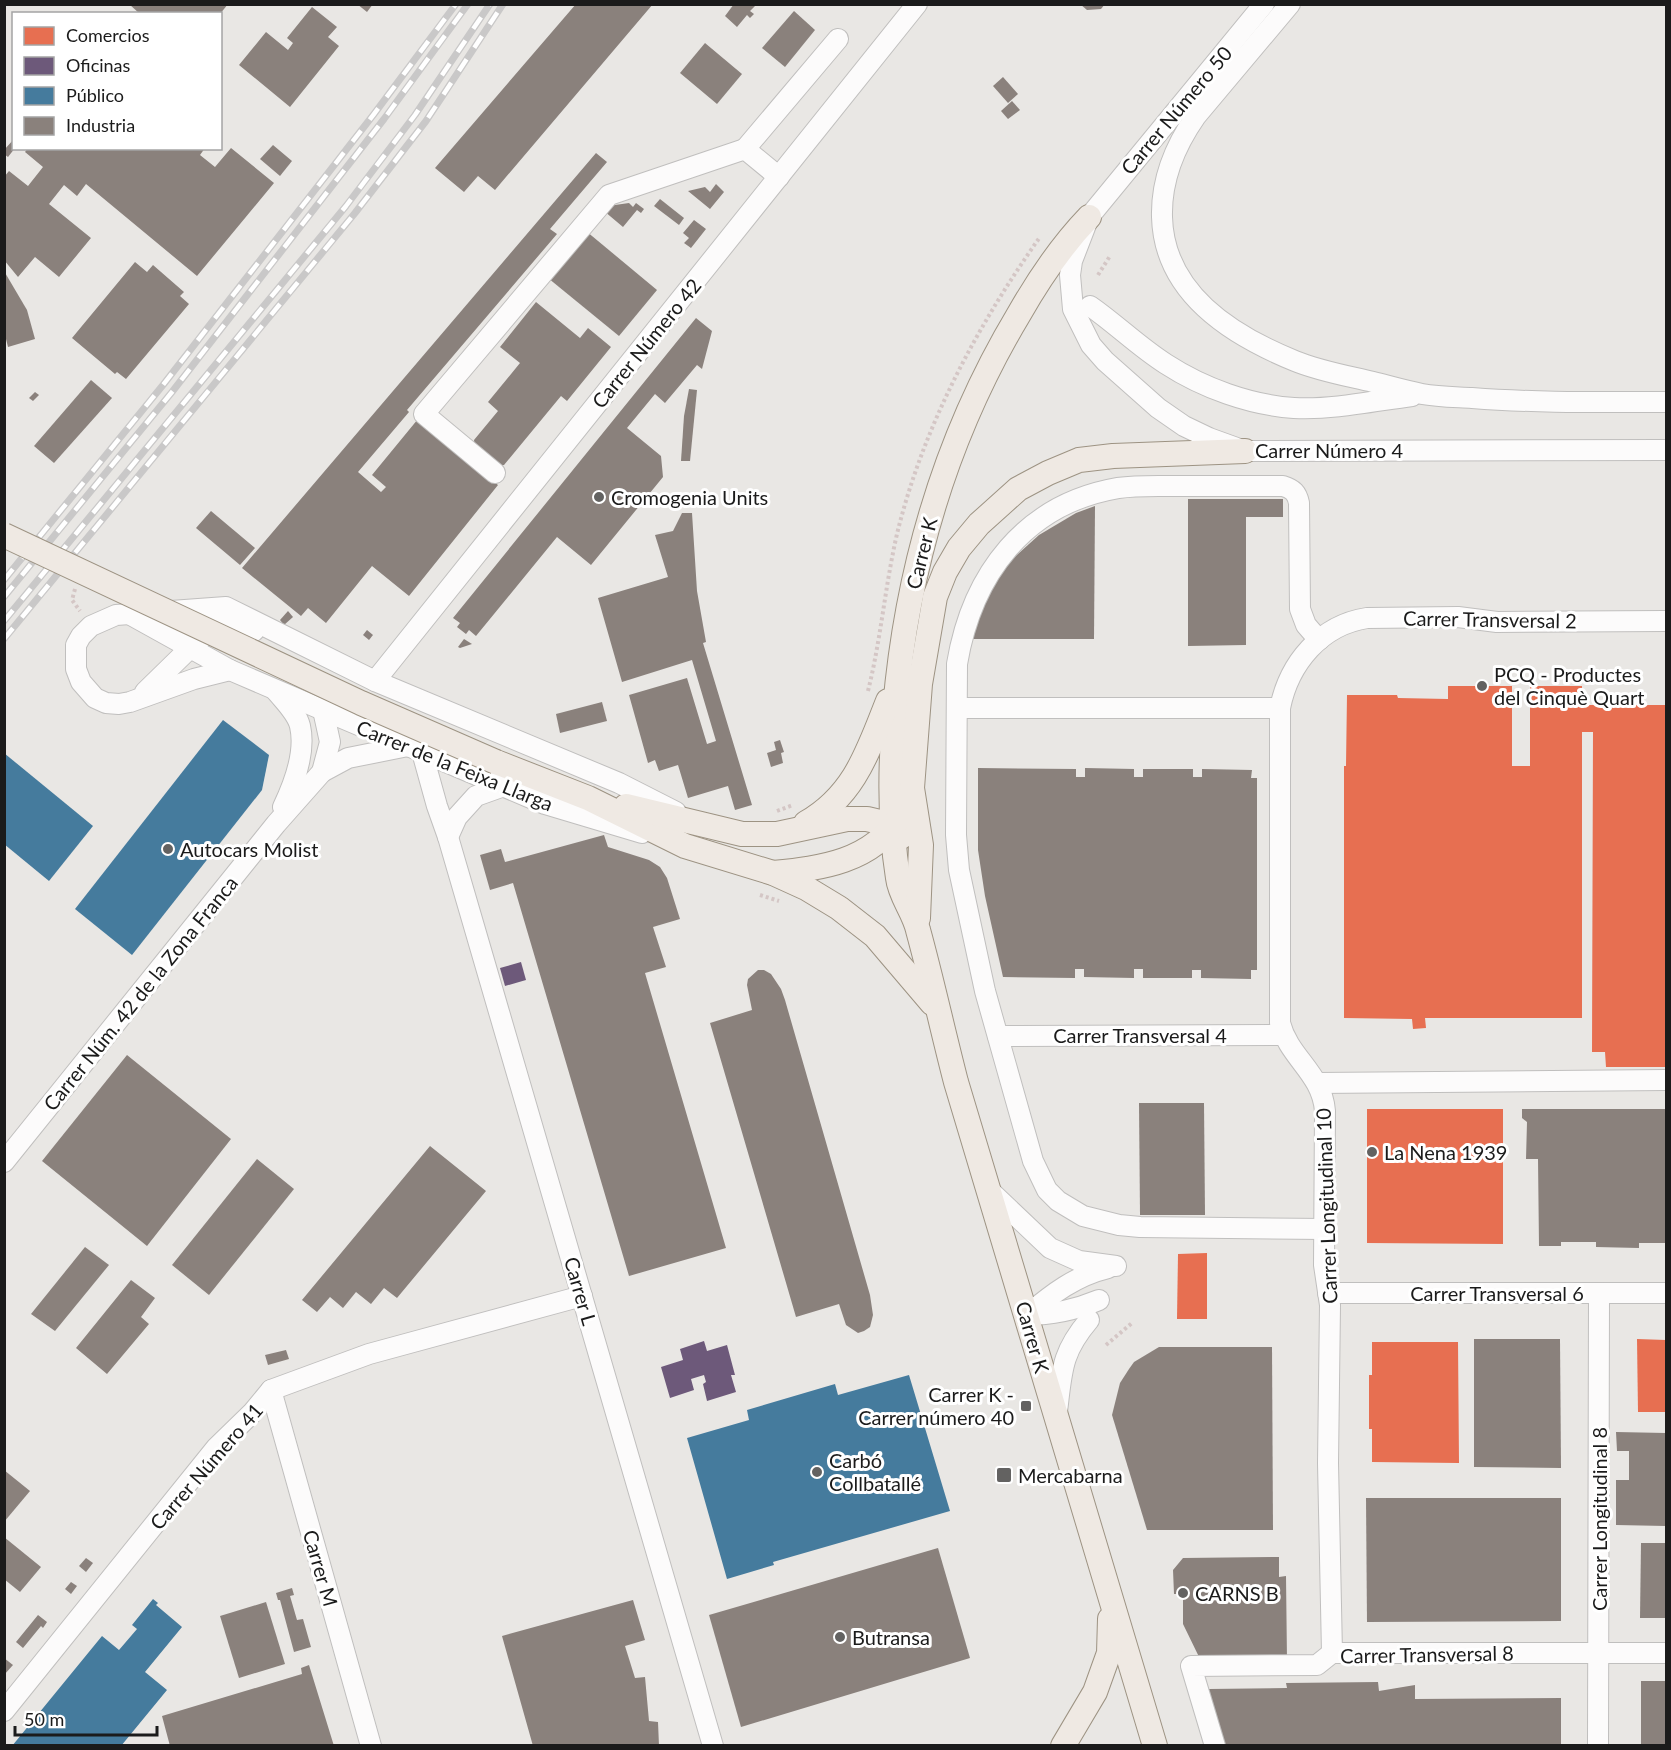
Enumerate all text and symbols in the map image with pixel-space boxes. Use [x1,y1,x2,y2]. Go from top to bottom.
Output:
legend [12,12,222,150]
text: Comercios [66,24,150,46]
street label: Carrer Número 50 [1115,41,1237,179]
text: Oficinas [66,54,131,76]
text: Público [66,84,124,106]
text: Industria [66,114,135,136]
street label: Carrer Número 42 [586,273,706,413]
street label: Carrer Número 4 [1255,438,1403,462]
place label: Cromogenia Units [611,485,768,509]
marker: Cromogenia Units [592,490,606,504]
street label: Carrer K [900,514,942,591]
street label: Carrer Transversal 2 [1403,605,1577,633]
place label: PCQ - Productes del Cinquè Quart [1494,662,1644,709]
marker: PCQ - Productes del Cinquè Quart [1475,679,1489,693]
street label: Carrer de la Feixa Llarga [353,715,557,815]
place label: Autocars Molist [180,837,318,861]
marker: Autocars Molist [161,842,175,856]
street label: Carrer Núm. 42 de la Zona Franca [38,871,242,1115]
street label: Carrer Transversal 4 [1053,1023,1227,1047]
street label: Carrer Longitudinal 10 [1311,1108,1341,1304]
place label: La Nena 1939 [1384,1140,1507,1164]
marker: La Nena 1939 [1365,1145,1379,1159]
street label: Carrer L [560,1254,602,1328]
street label: Carrer Transversal 6 [1410,1281,1584,1305]
street label: Carrer K [1011,1298,1055,1376]
place label: Carrer K - Carrer número 40 [858,1382,1014,1429]
street label: Carrer Número 41 [145,1398,267,1534]
marker: Carrer K - Carrer número 40 [1019,1399,1033,1413]
street label: Carrer Longitudinal 8 [1587,1427,1611,1611]
place label: Carbó Collbatallé [829,1448,921,1495]
place label: Mercabarna [1018,1463,1123,1487]
marker: Carbó Collbatallé [810,1465,824,1479]
marker: Mercabarna [995,1466,1013,1484]
street label: Carrer M [299,1527,343,1609]
place label: CARNS B [1195,1581,1279,1605]
marker: CARNS B [1176,1586,1190,1600]
place label: Butransa [852,1625,930,1649]
marker: Butransa [833,1630,847,1644]
street label: Carrer Transversal 8 [1340,1640,1514,1668]
scale bar [15,1699,158,1737]
text: 50 m [24,1708,64,1730]

